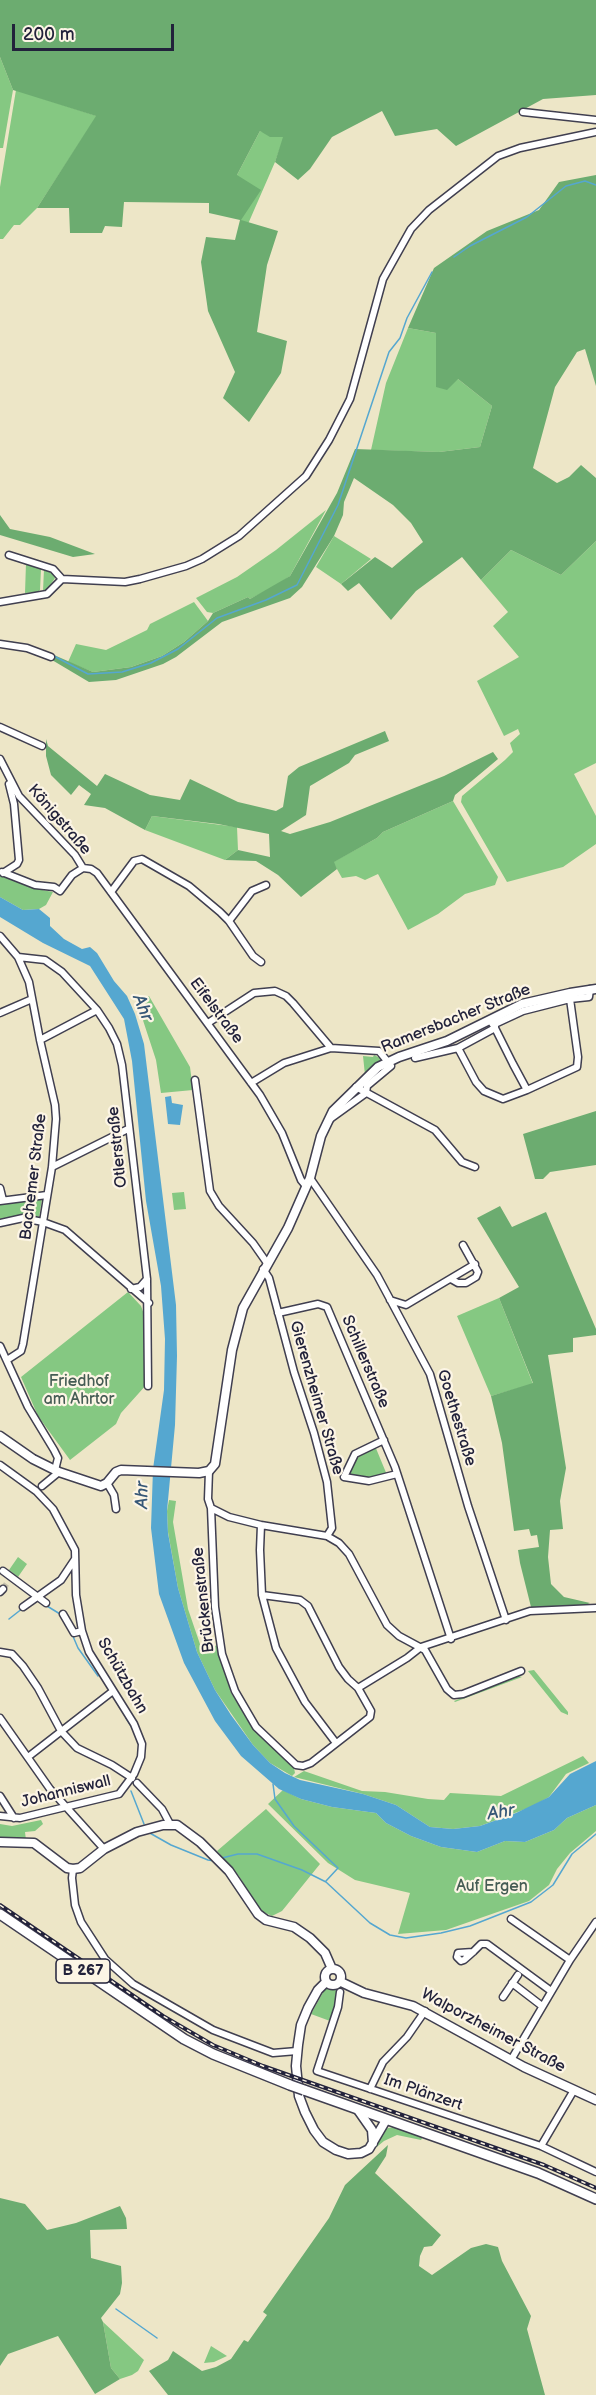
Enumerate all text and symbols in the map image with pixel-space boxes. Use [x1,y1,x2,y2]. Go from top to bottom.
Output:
scale bar [15,12,177,50]
text: 200 m [23,24,75,45]
street label: Königstraße [23,781,95,859]
street label: Eifelstraße [185,974,247,1048]
street label: Ramersbacher Straße [379,980,533,1058]
water label: Ahr [127,991,157,1025]
street label: Otlerstraße [104,1105,132,1189]
street label: Bachemer Straße [17,1113,51,1241]
street label: Schillerstraße [337,1313,393,1411]
street label: Gierenzheimer Straße [285,1319,347,1477]
street label: Goethestraße [432,1368,480,1468]
park label: Friedhof am Ahrtor [44,1372,114,1410]
water label: Ahr [132,1481,154,1509]
street label: Brückenstraße [189,1546,219,1654]
street label: Schützbahn [93,1635,151,1717]
street label: Johanniswall [19,1772,113,1812]
water label: Ahr [486,1800,516,1826]
park label: Auf Ergen [456,1877,528,1897]
road number: B 267 [56,1959,110,1983]
street label: Walporzheimer Straße [418,1985,568,2077]
street label: Im Plänzert [381,2071,465,2115]

